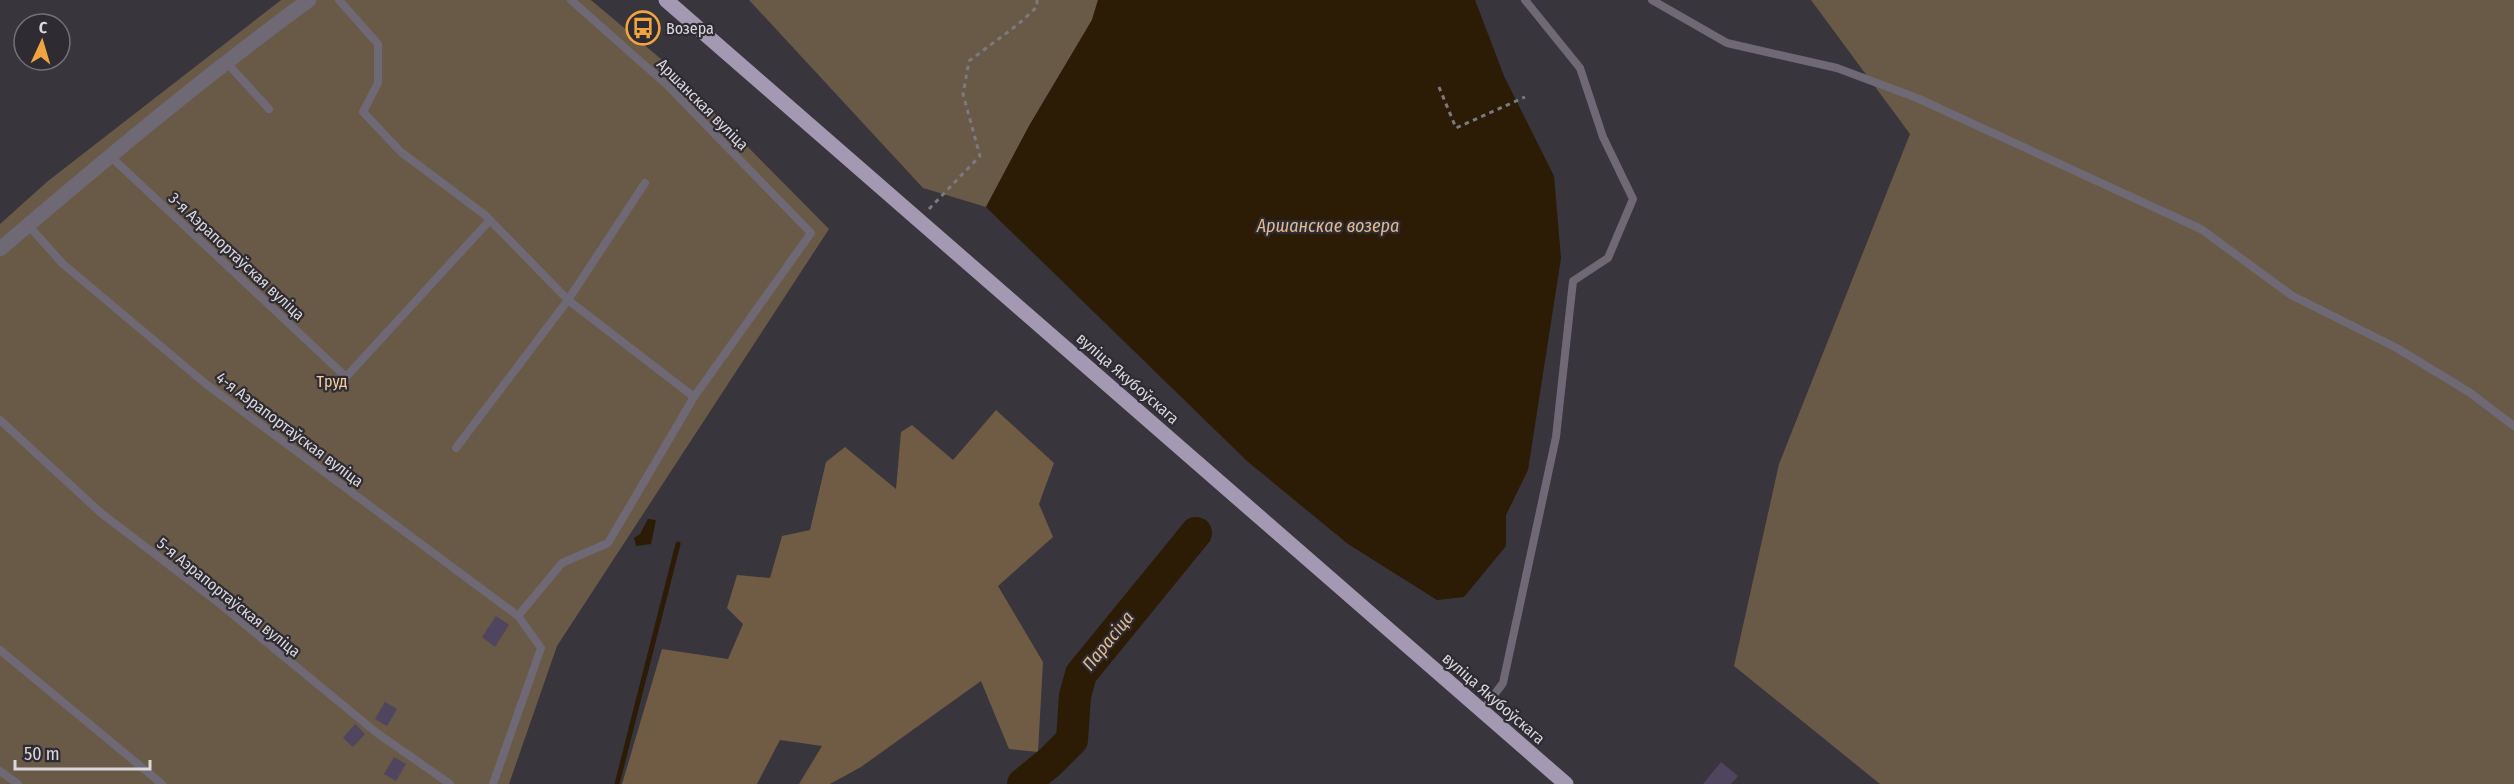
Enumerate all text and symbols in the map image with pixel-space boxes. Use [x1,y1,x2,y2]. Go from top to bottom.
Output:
bus stop icon: Возера [625,10,661,46]
north arrow [12,12,72,72]
text: С [38,18,48,37]
place label: Возера [666,19,714,38]
street label: Аршанская вуліца [653,55,753,154]
street label: 3-я Аэрапортаўская вуліца [165,188,309,324]
water label: Аршанскае возера [1256,215,1399,237]
street label: вуліца Якубоўскага [1073,329,1183,428]
street label: 4-я Аэрапортаўская вуліца [212,368,367,491]
park label: Труд [317,372,347,391]
street label: 5-я Аэрапортаўская вуліца [153,534,304,661]
water label: Парасіца [1077,607,1139,675]
street label: вуліца Якубоўскага [1439,649,1549,748]
scale bar [15,733,150,771]
text: 50 m [24,743,60,765]

